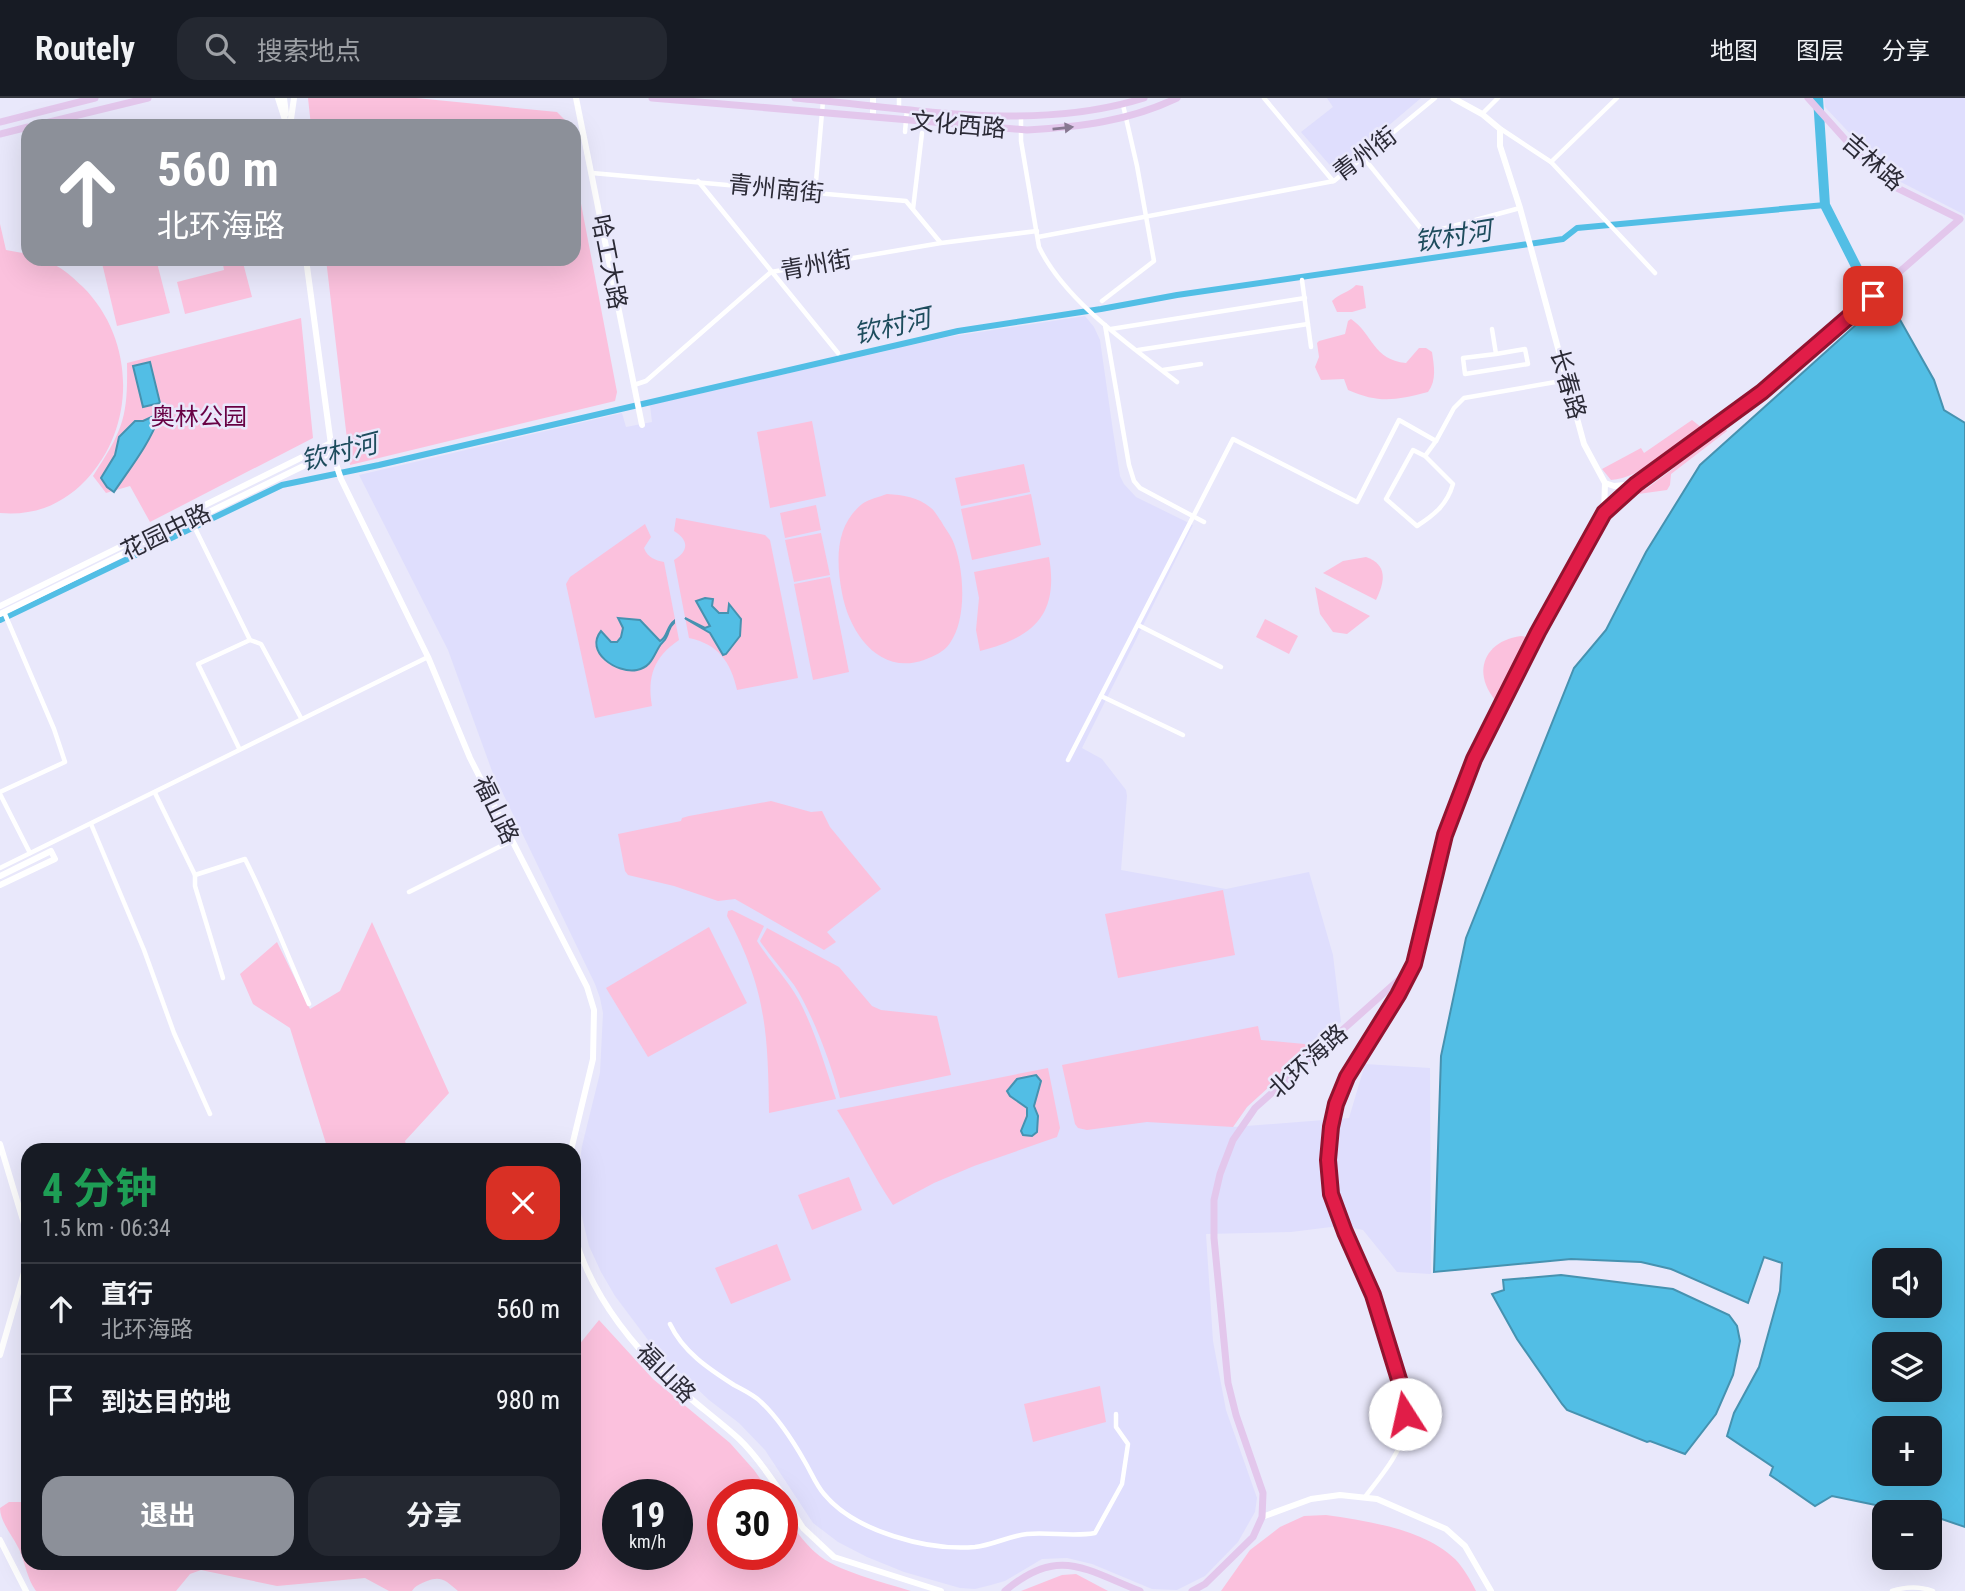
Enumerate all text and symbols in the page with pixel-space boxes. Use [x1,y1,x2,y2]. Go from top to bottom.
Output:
search box [177,17,667,80]
text: Routely [35,29,135,68]
icon: search [201,29,239,67]
text: 搜索地点 [257,36,361,66]
text: 地图 [1710,37,1758,65]
text: 图层 [1796,37,1844,65]
text: 分享 [1882,37,1930,65]
street label: 文化西路 [909,107,1007,143]
street label: 青州街 [1328,121,1402,187]
one-way arrow [1052,122,1074,133]
street label: 吉林路 [1837,128,1909,196]
text: 560 m [157,141,279,198]
icon: ahead [42,147,133,238]
street label: 青州南街 [727,170,825,208]
text: 北环海路 [157,207,285,245]
street label: 哈工大路 [586,212,632,312]
water label: 钦村河 [1412,214,1499,257]
street label: 青州街 [778,245,854,285]
pin [1843,266,1903,326]
icon: arrive [1854,277,1892,315]
water label: 钦村河 [851,301,938,349]
street label: 长春路 [1545,346,1591,422]
park label: 奥林公园 [151,403,247,431]
water label: 钦村河 [298,427,385,476]
street label: 花园中路 [117,498,215,566]
street label: 福山路 [468,772,524,848]
street label: 北环海路 [1263,1018,1353,1104]
text: 4 分钟 [42,1164,157,1213]
button: close [486,1166,560,1240]
text: 1.5 km · 06:34 [42,1215,171,1242]
map controls [1872,1248,1942,1570]
button: sound [1872,1248,1942,1318]
text: 直行 [101,1279,153,1309]
icon: ahead [42,1290,80,1328]
text: 560 m [496,1294,560,1324]
text: 北环海路 [101,1316,193,1343]
button: layers [1872,1332,1942,1402]
street label: 福山路 [631,1338,701,1408]
position arrow [1368,1377,1442,1451]
icon: arrive [42,1381,80,1419]
text: 980 m [496,1385,560,1415]
text: 到达目的地 [101,1387,231,1417]
button: + [1872,1416,1942,1486]
button: 退出 [42,1476,294,1556]
button: 分享 [308,1476,560,1556]
speed limit sign: 30 [707,1479,798,1570]
text: 19 [630,1495,665,1536]
button: − [1872,1500,1942,1570]
text: km/h [629,1531,666,1552]

